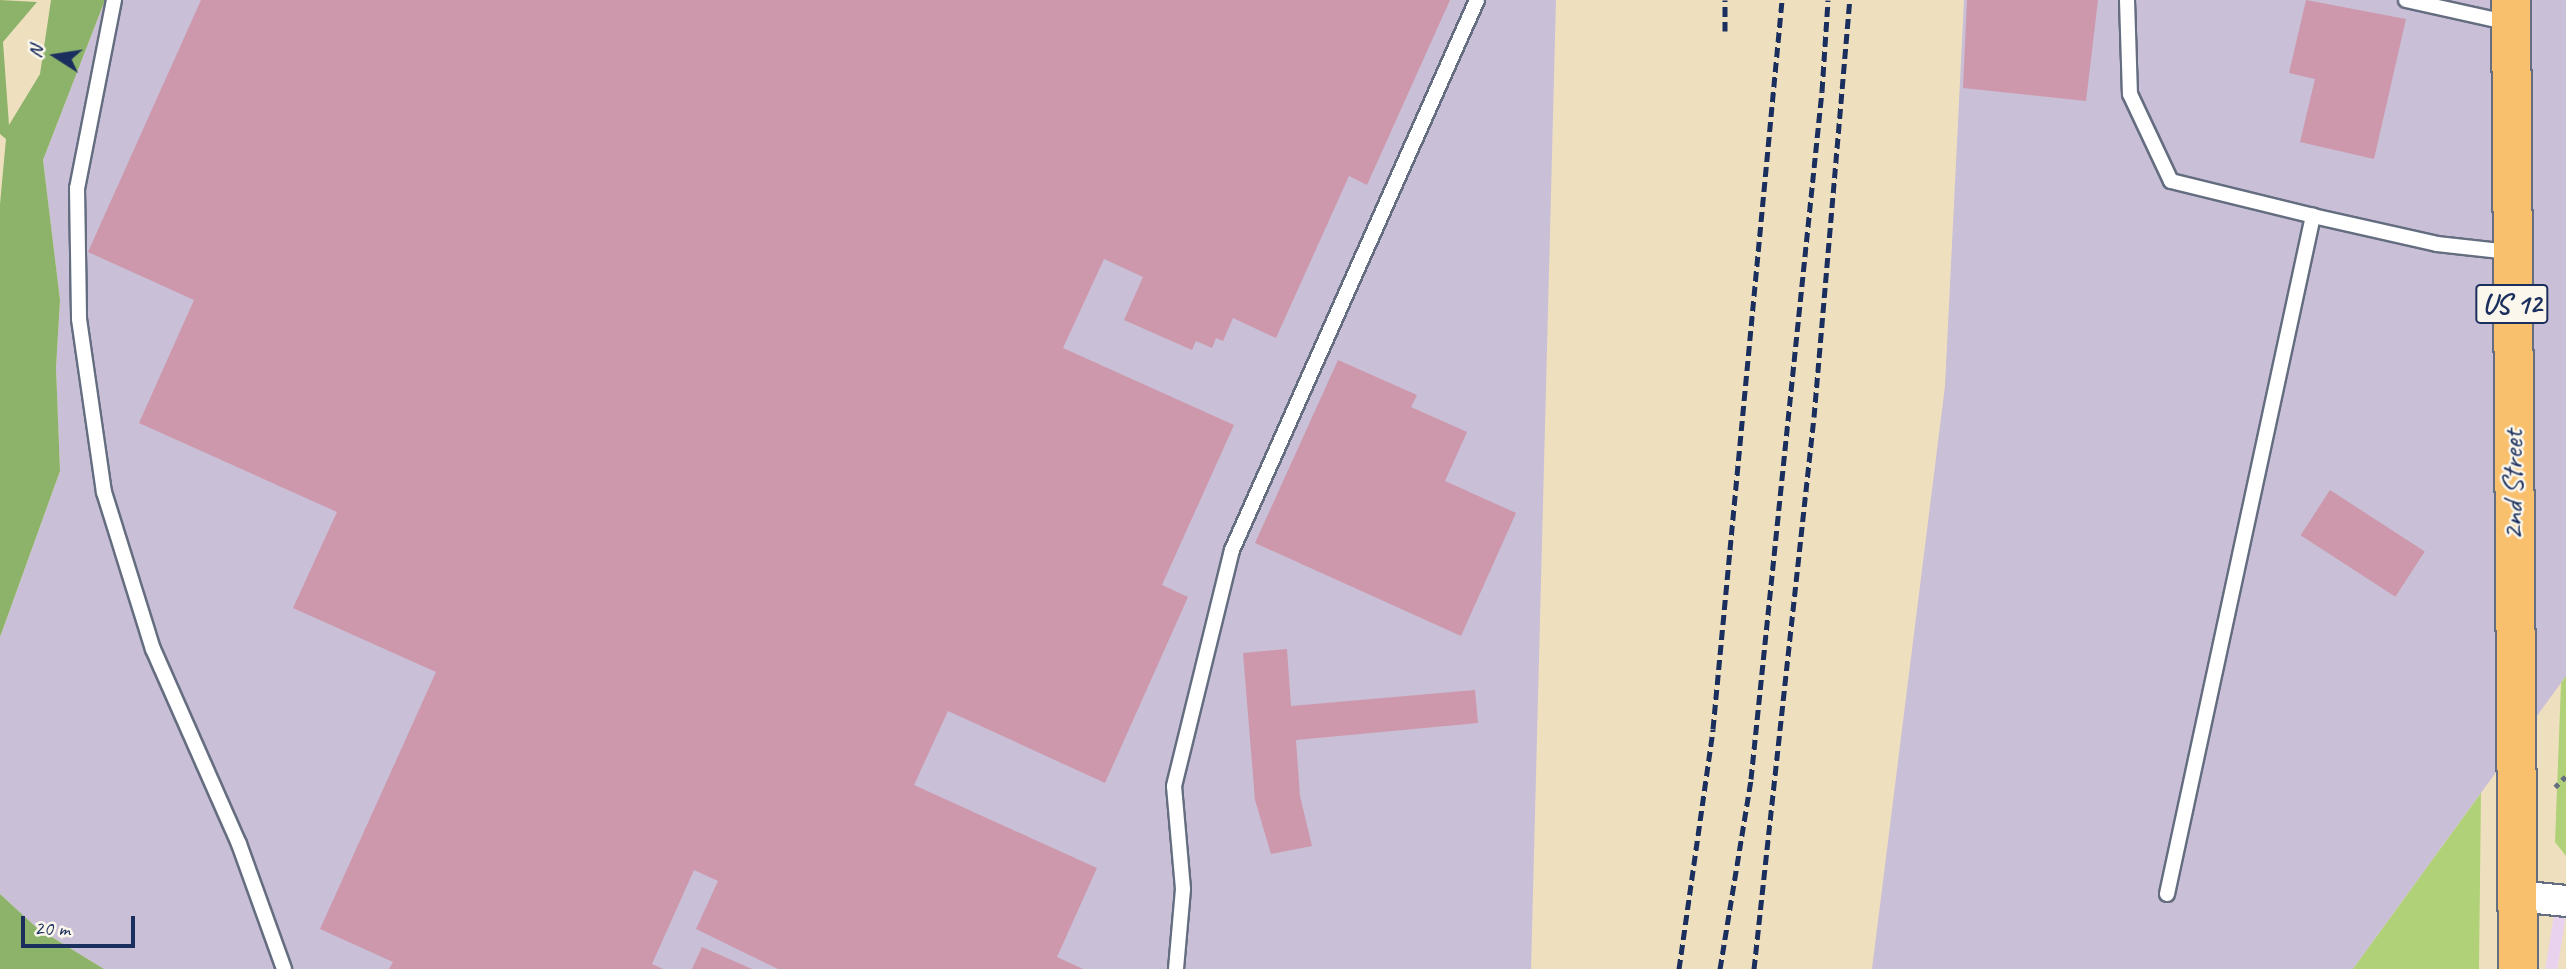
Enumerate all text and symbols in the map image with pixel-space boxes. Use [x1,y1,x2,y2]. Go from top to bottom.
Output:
north arrow [21,21,91,91]
text: N [22,43,48,60]
road number: US 12 [2475,280,2549,328]
street label: 2nd Street [2494,429,2530,541]
scale bar [24,902,138,946]
text: 20 m [34,915,70,941]

